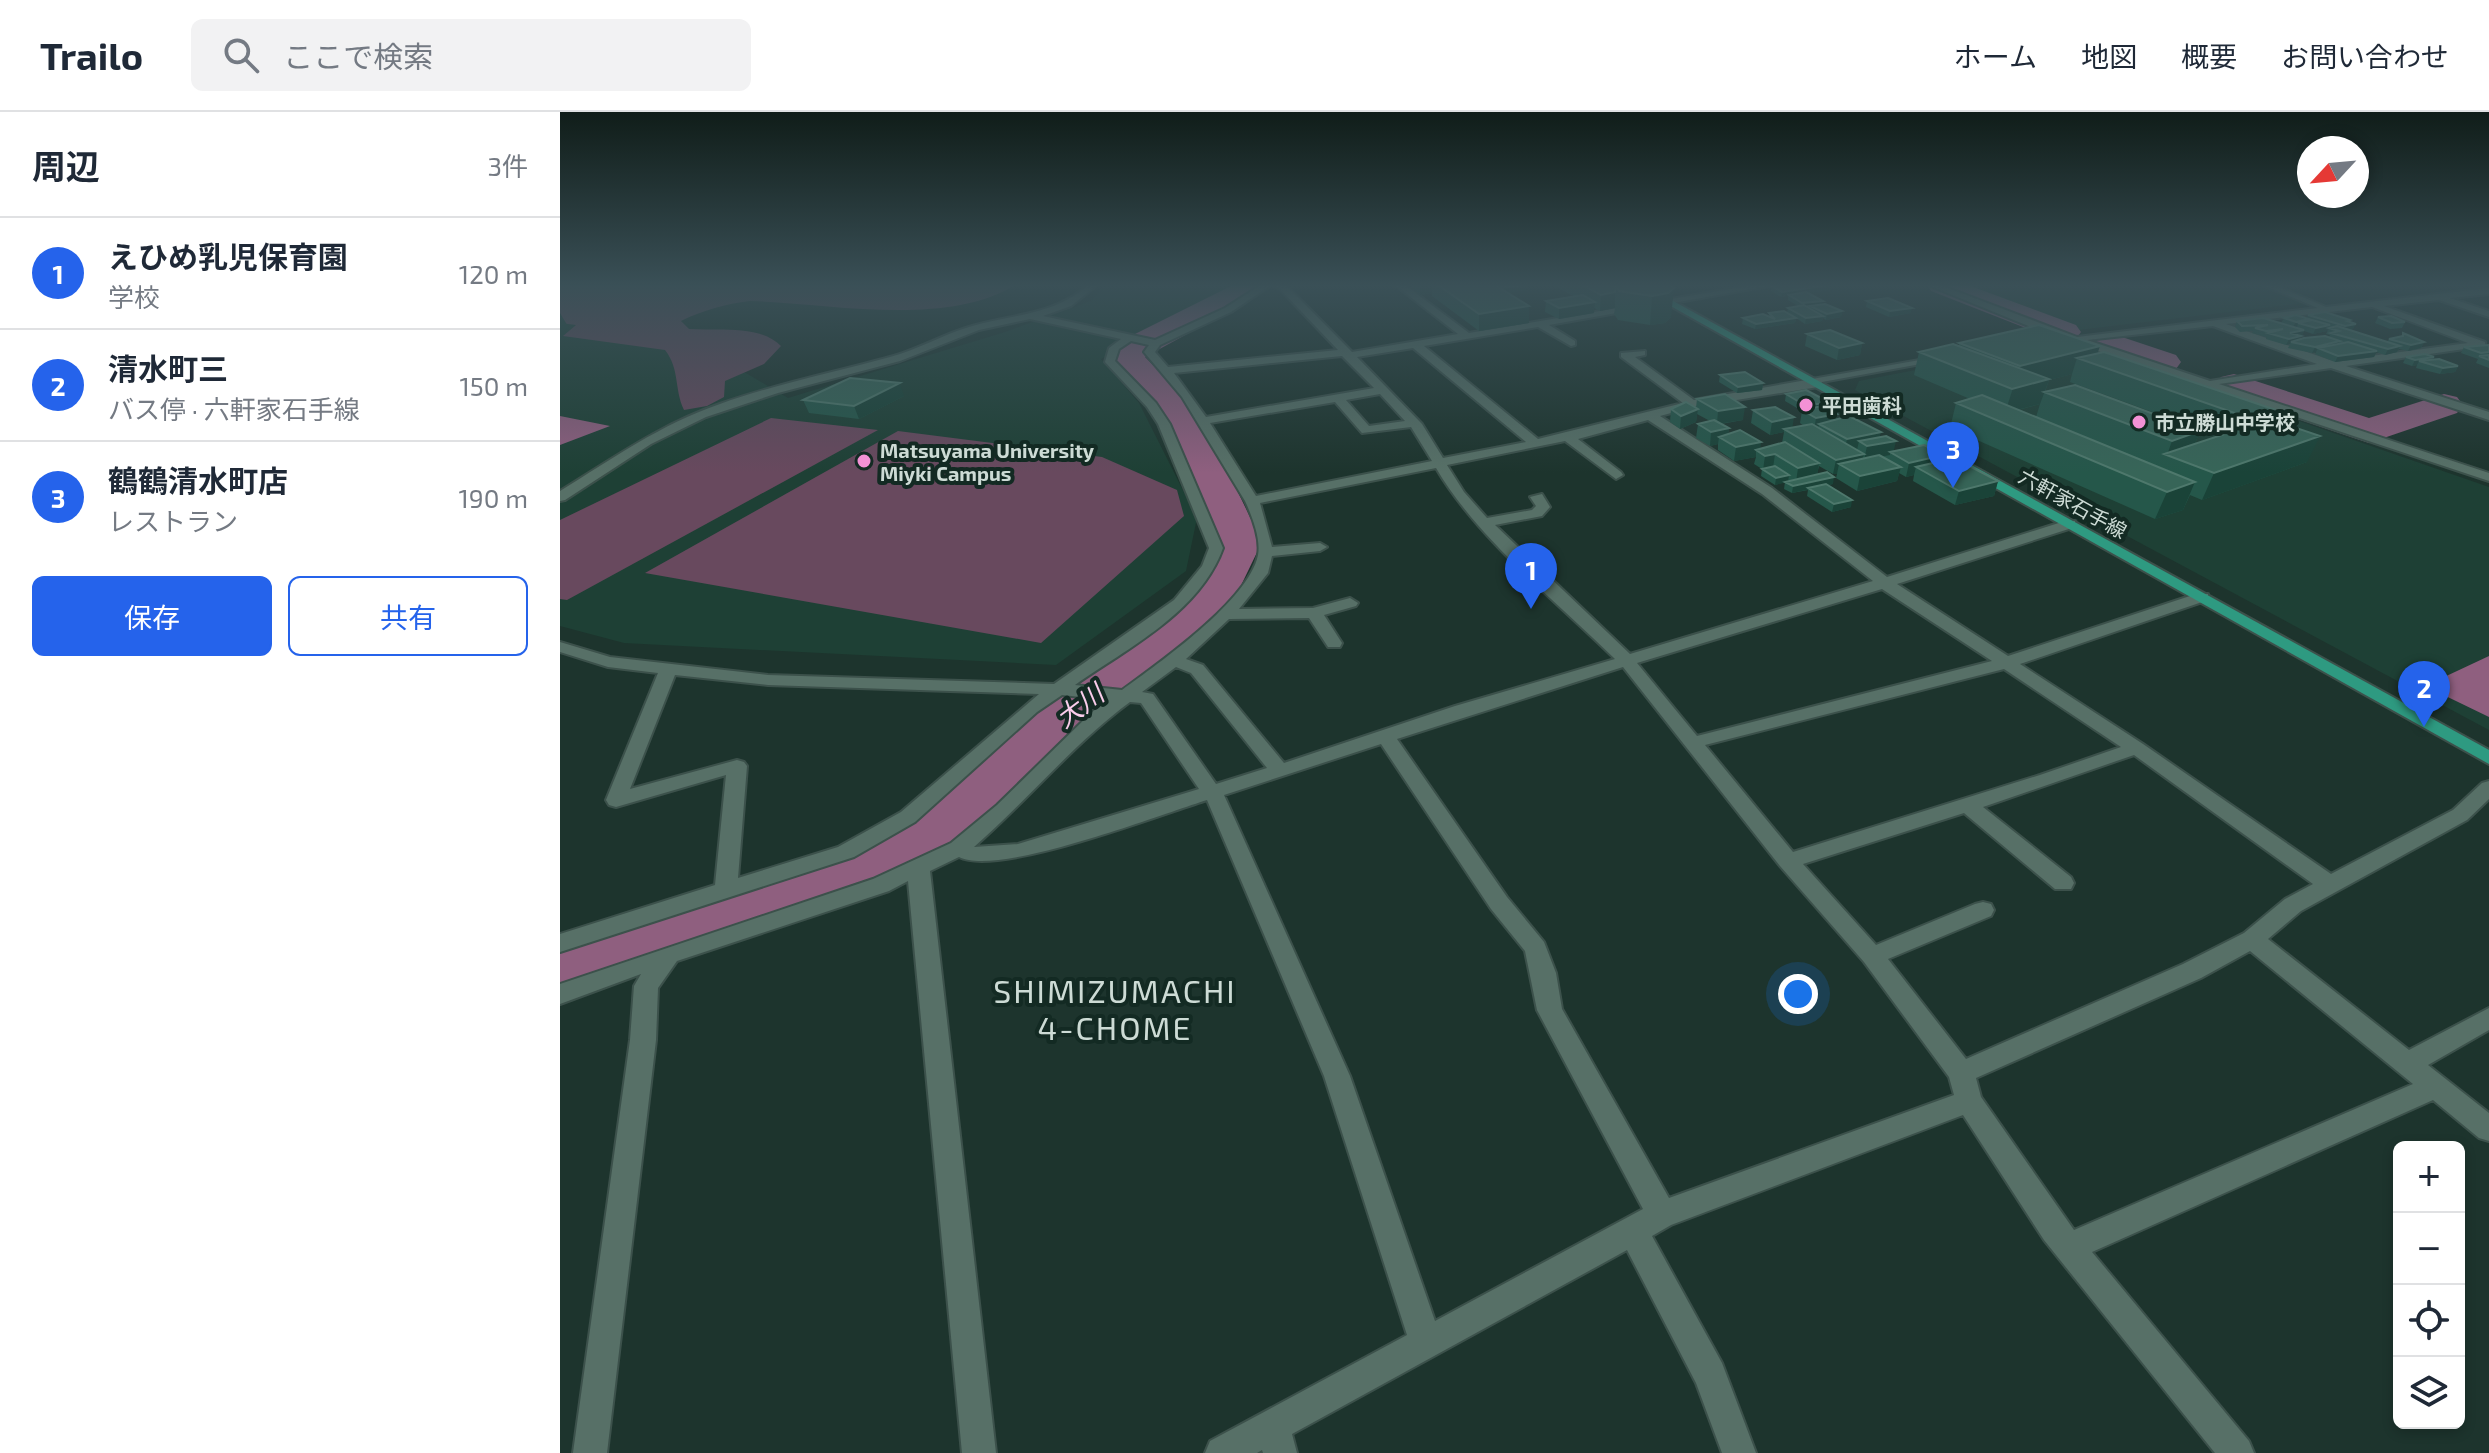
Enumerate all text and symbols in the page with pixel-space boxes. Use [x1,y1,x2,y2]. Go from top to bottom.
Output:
search box [191,19,751,91]
text: Trailo [40,32,143,78]
icon: search [219,33,263,77]
text: ここで検索 [283,38,433,74]
text: ホーム [1954,39,2037,73]
text: 地図 [2081,39,2137,73]
text: 概要 [2181,39,2237,73]
text: お問い合わせ [2281,39,2449,73]
north arrow [2297,136,2369,208]
text: 周辺 [32,145,100,186]
text: 3件 [488,150,528,181]
text: えひめ乳児保育園 [108,238,348,274]
text: 1 [52,258,64,289]
text: 120 m [459,258,528,289]
text: 学校 [108,281,160,312]
text: 清水町三 [108,350,228,386]
text: 2 [50,370,66,401]
text: 150 m [459,370,528,401]
text: バス停 · 六軒家石手線 [108,393,360,424]
place label: 平田歯科 [1822,393,1902,417]
marker: 平田歯科 [1797,396,1815,414]
place label: 市立勝山中学校 [2155,410,2295,434]
marker: 市立勝山中学校 [2130,413,2148,431]
pin: 3 [1927,422,1979,488]
place label: Matsuyama University Miyki Campus [880,438,1095,486]
marker: Matsuyama University Miyki Campus [855,452,873,470]
text: 鶴鶴清水町店 [108,462,288,498]
street label: 六軒家石手線 [2015,463,2131,543]
text: 3 [51,482,65,513]
text: 190 m [459,482,528,513]
text: レストラン [108,505,238,536]
pin: 1 [1505,543,1557,609]
button: 保存 [32,576,272,656]
button: 共有 [288,576,528,656]
pin: 2 [2398,661,2450,727]
water label: 大川 [1049,675,1111,733]
district label: SHIMIZUMACHI 4-CHOME [993,971,1237,1046]
your location [1778,974,1818,1014]
map controls [2393,1141,2465,1429]
button: + [2393,1141,2465,1213]
button: − [2393,1213,2465,1285]
button: locate [2393,1285,2465,1357]
button: layers [2393,1357,2465,1429]

